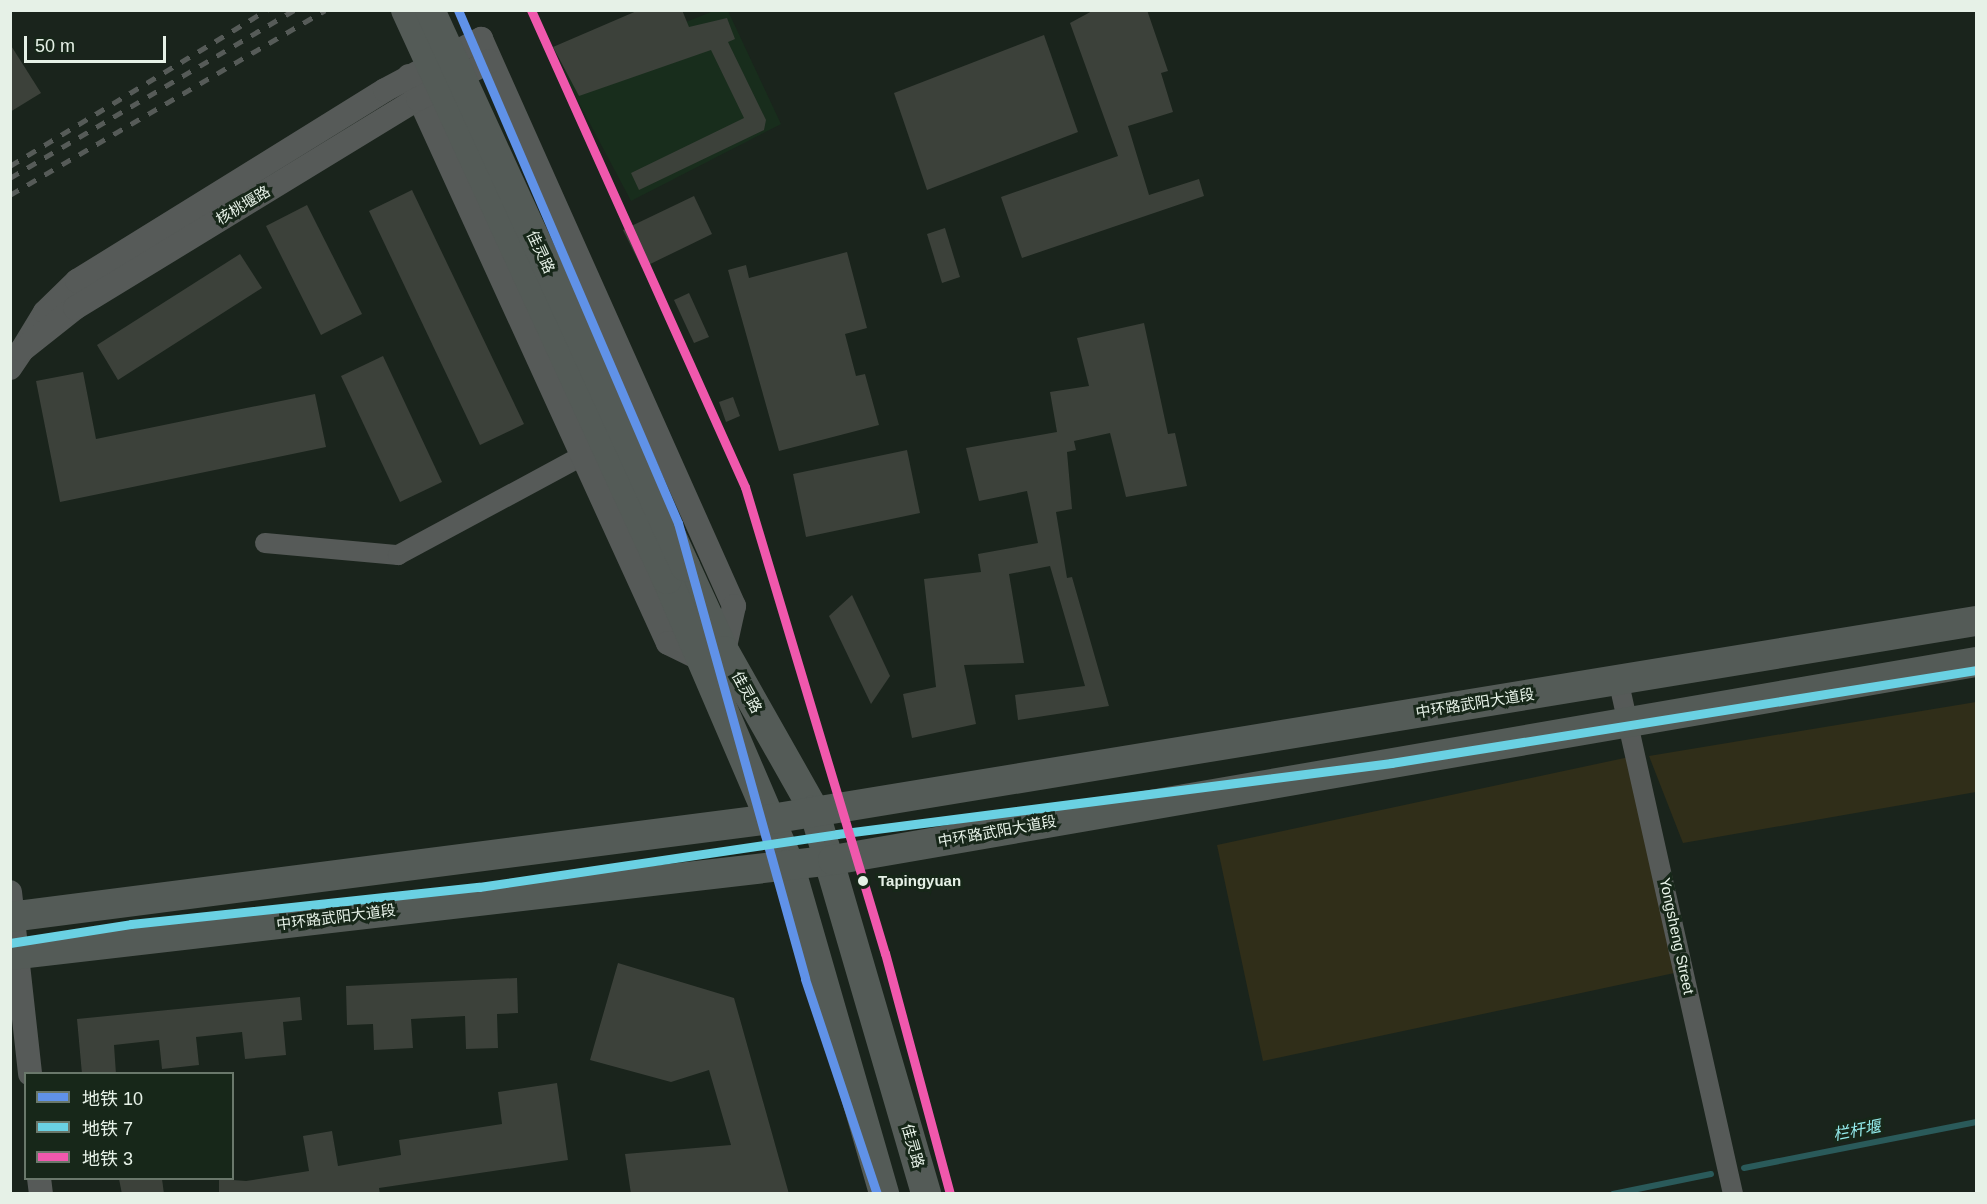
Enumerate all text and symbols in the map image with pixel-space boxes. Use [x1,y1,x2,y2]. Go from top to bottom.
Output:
scale bar [27,24,170,62]
text: 50 m [35,36,75,56]
street label: 核桃堰路 [213,182,273,228]
street label: 佳灵路 [523,228,559,276]
street label: 佳灵路 [728,668,766,716]
street label: 中环路武阳大道段 [1414,685,1536,721]
street label: 中环路武阳大道段 [936,812,1058,850]
marker: Tapingyuan [853,871,873,891]
place label: Tapingyuan [878,872,961,890]
street label: Yongsheng Street [1656,876,1698,996]
street label: 中环路武阳大道段 [275,901,397,933]
legend [24,1072,234,1180]
text: 地铁 10 [82,1089,143,1109]
water label: 栏杆堰 [1832,1117,1882,1145]
text: 地铁 7 [82,1119,133,1139]
street label: 佳灵路 [898,1122,928,1170]
text: 地铁 3 [82,1149,133,1169]

